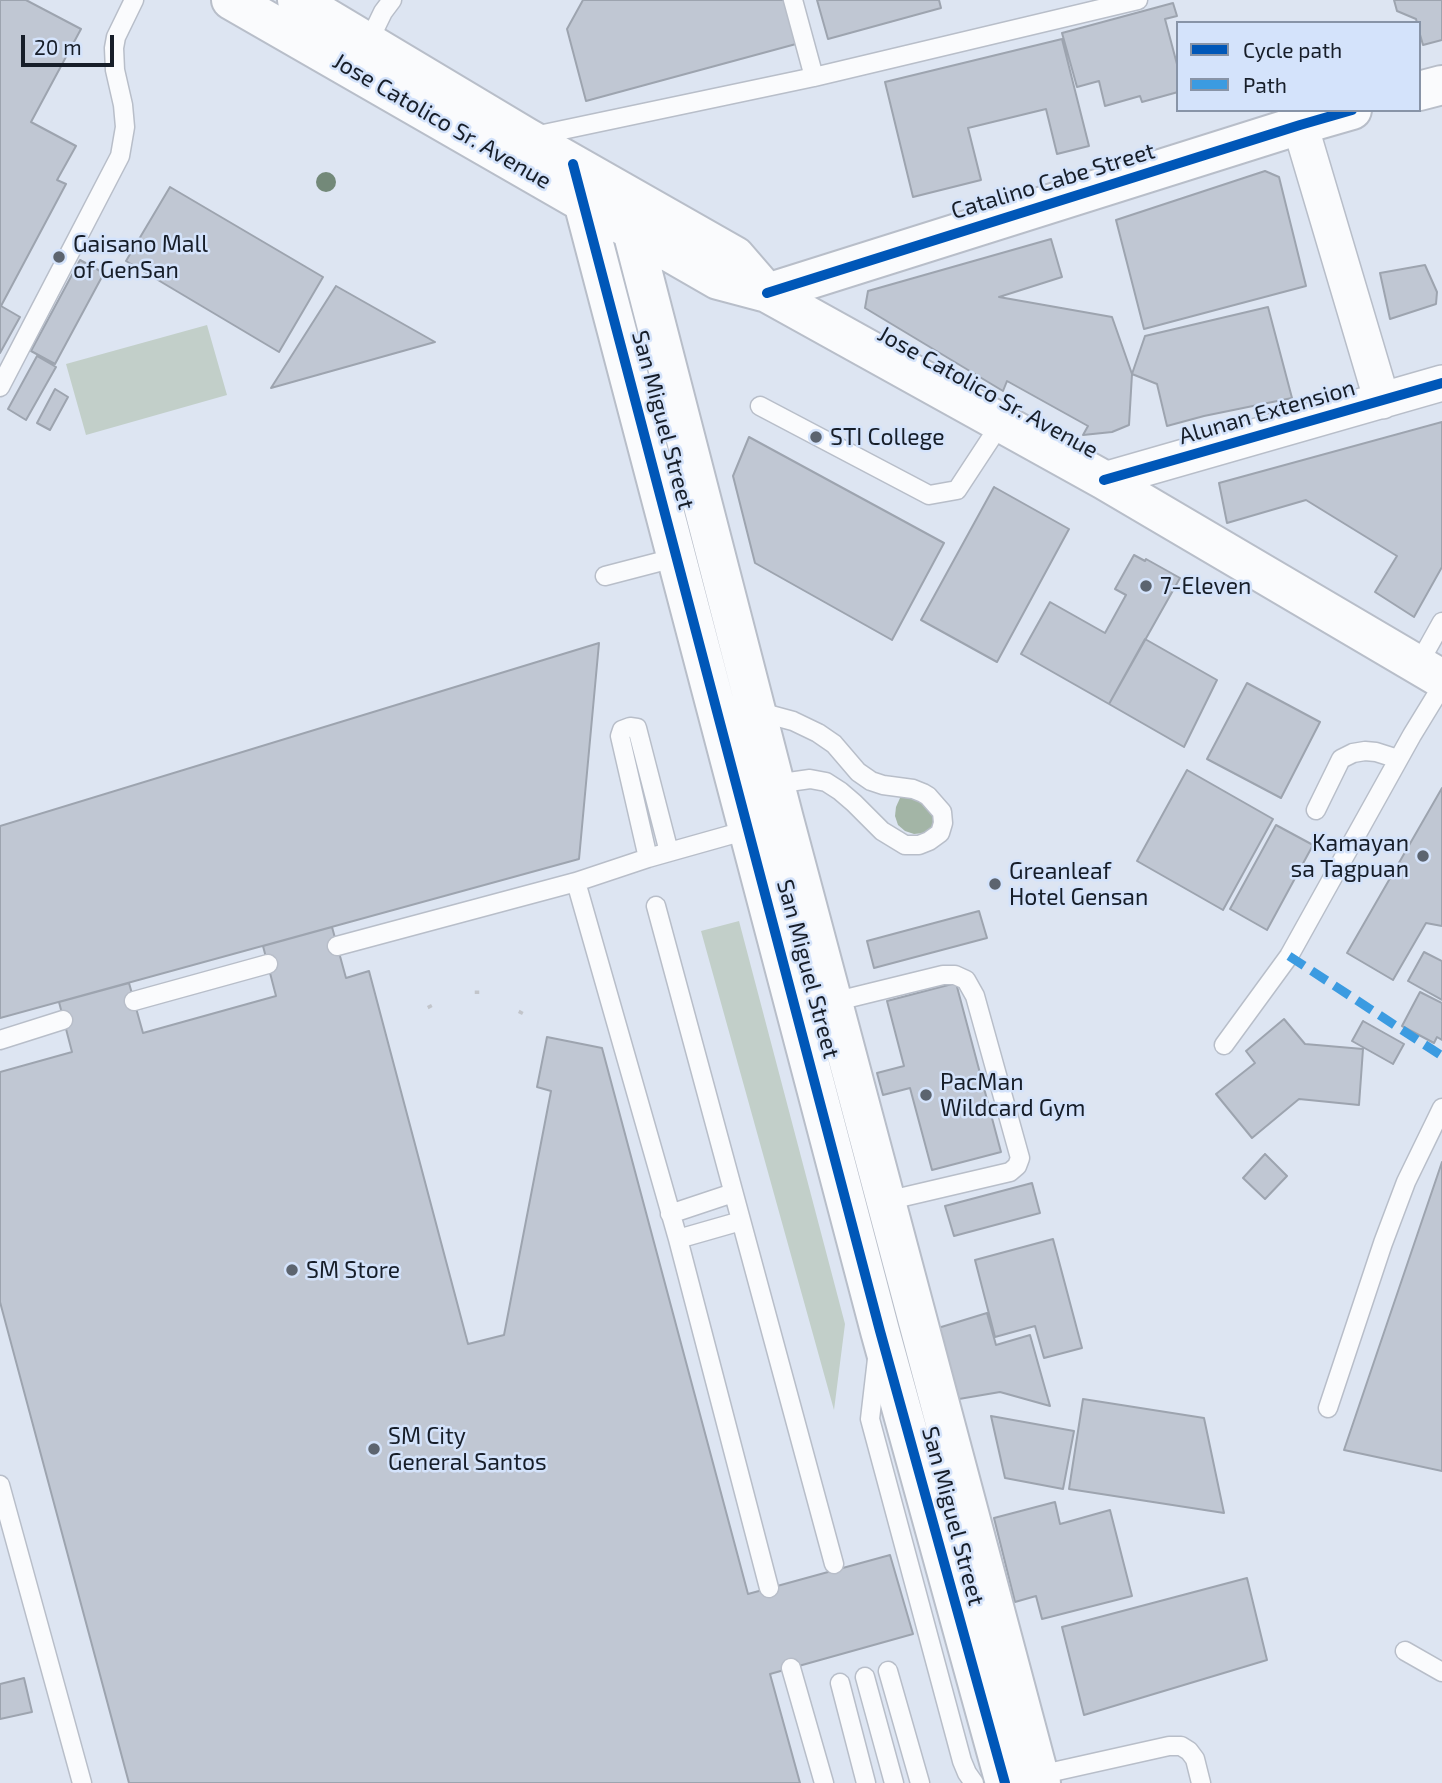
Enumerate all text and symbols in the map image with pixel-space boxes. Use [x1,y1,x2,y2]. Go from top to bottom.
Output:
scale bar [24,21,117,65]
legend [1176,21,1421,112]
text: 20 m [34,34,82,59]
text: Cycle path [1243,37,1342,62]
street label: Jose Catolico Sr. Avenue [328,47,556,195]
text: Path [1243,72,1287,97]
street label: Catalino Cabe Street [948,137,1158,225]
place label: Gaisano Mall of GenSan [73,230,208,284]
marker: Gaisano Mall of GenSan [51,249,67,265]
street label: Jose Catolico Sr. Avenue [873,320,1103,464]
street label: San Miguel Street [626,328,700,512]
street label: Alunan Extension [1176,374,1358,450]
place label: STI College [830,423,945,451]
marker: STI College [808,429,824,445]
place label: 7-Eleven [1160,572,1251,600]
marker: 7-Eleven [1138,578,1154,594]
place label: Kamayan sa Tagpuan [1290,829,1409,883]
marker: Kamayan sa Tagpuan [1415,848,1431,864]
place label: Greanleaf Hotel Gensan [1009,857,1148,911]
marker: Greanleaf Hotel Gensan [987,876,1003,892]
street label: San Miguel Street [771,877,845,1061]
place label: PacMan Wildcard Gym [940,1068,1085,1122]
marker: PacMan Wildcard Gym [918,1087,934,1103]
place label: SM Store [306,1256,400,1284]
marker: SM Store [284,1262,300,1278]
place label: SM City General Santos [388,1422,547,1476]
street label: San Miguel Street [916,1424,990,1608]
marker: SM City General Santos [366,1441,382,1457]

